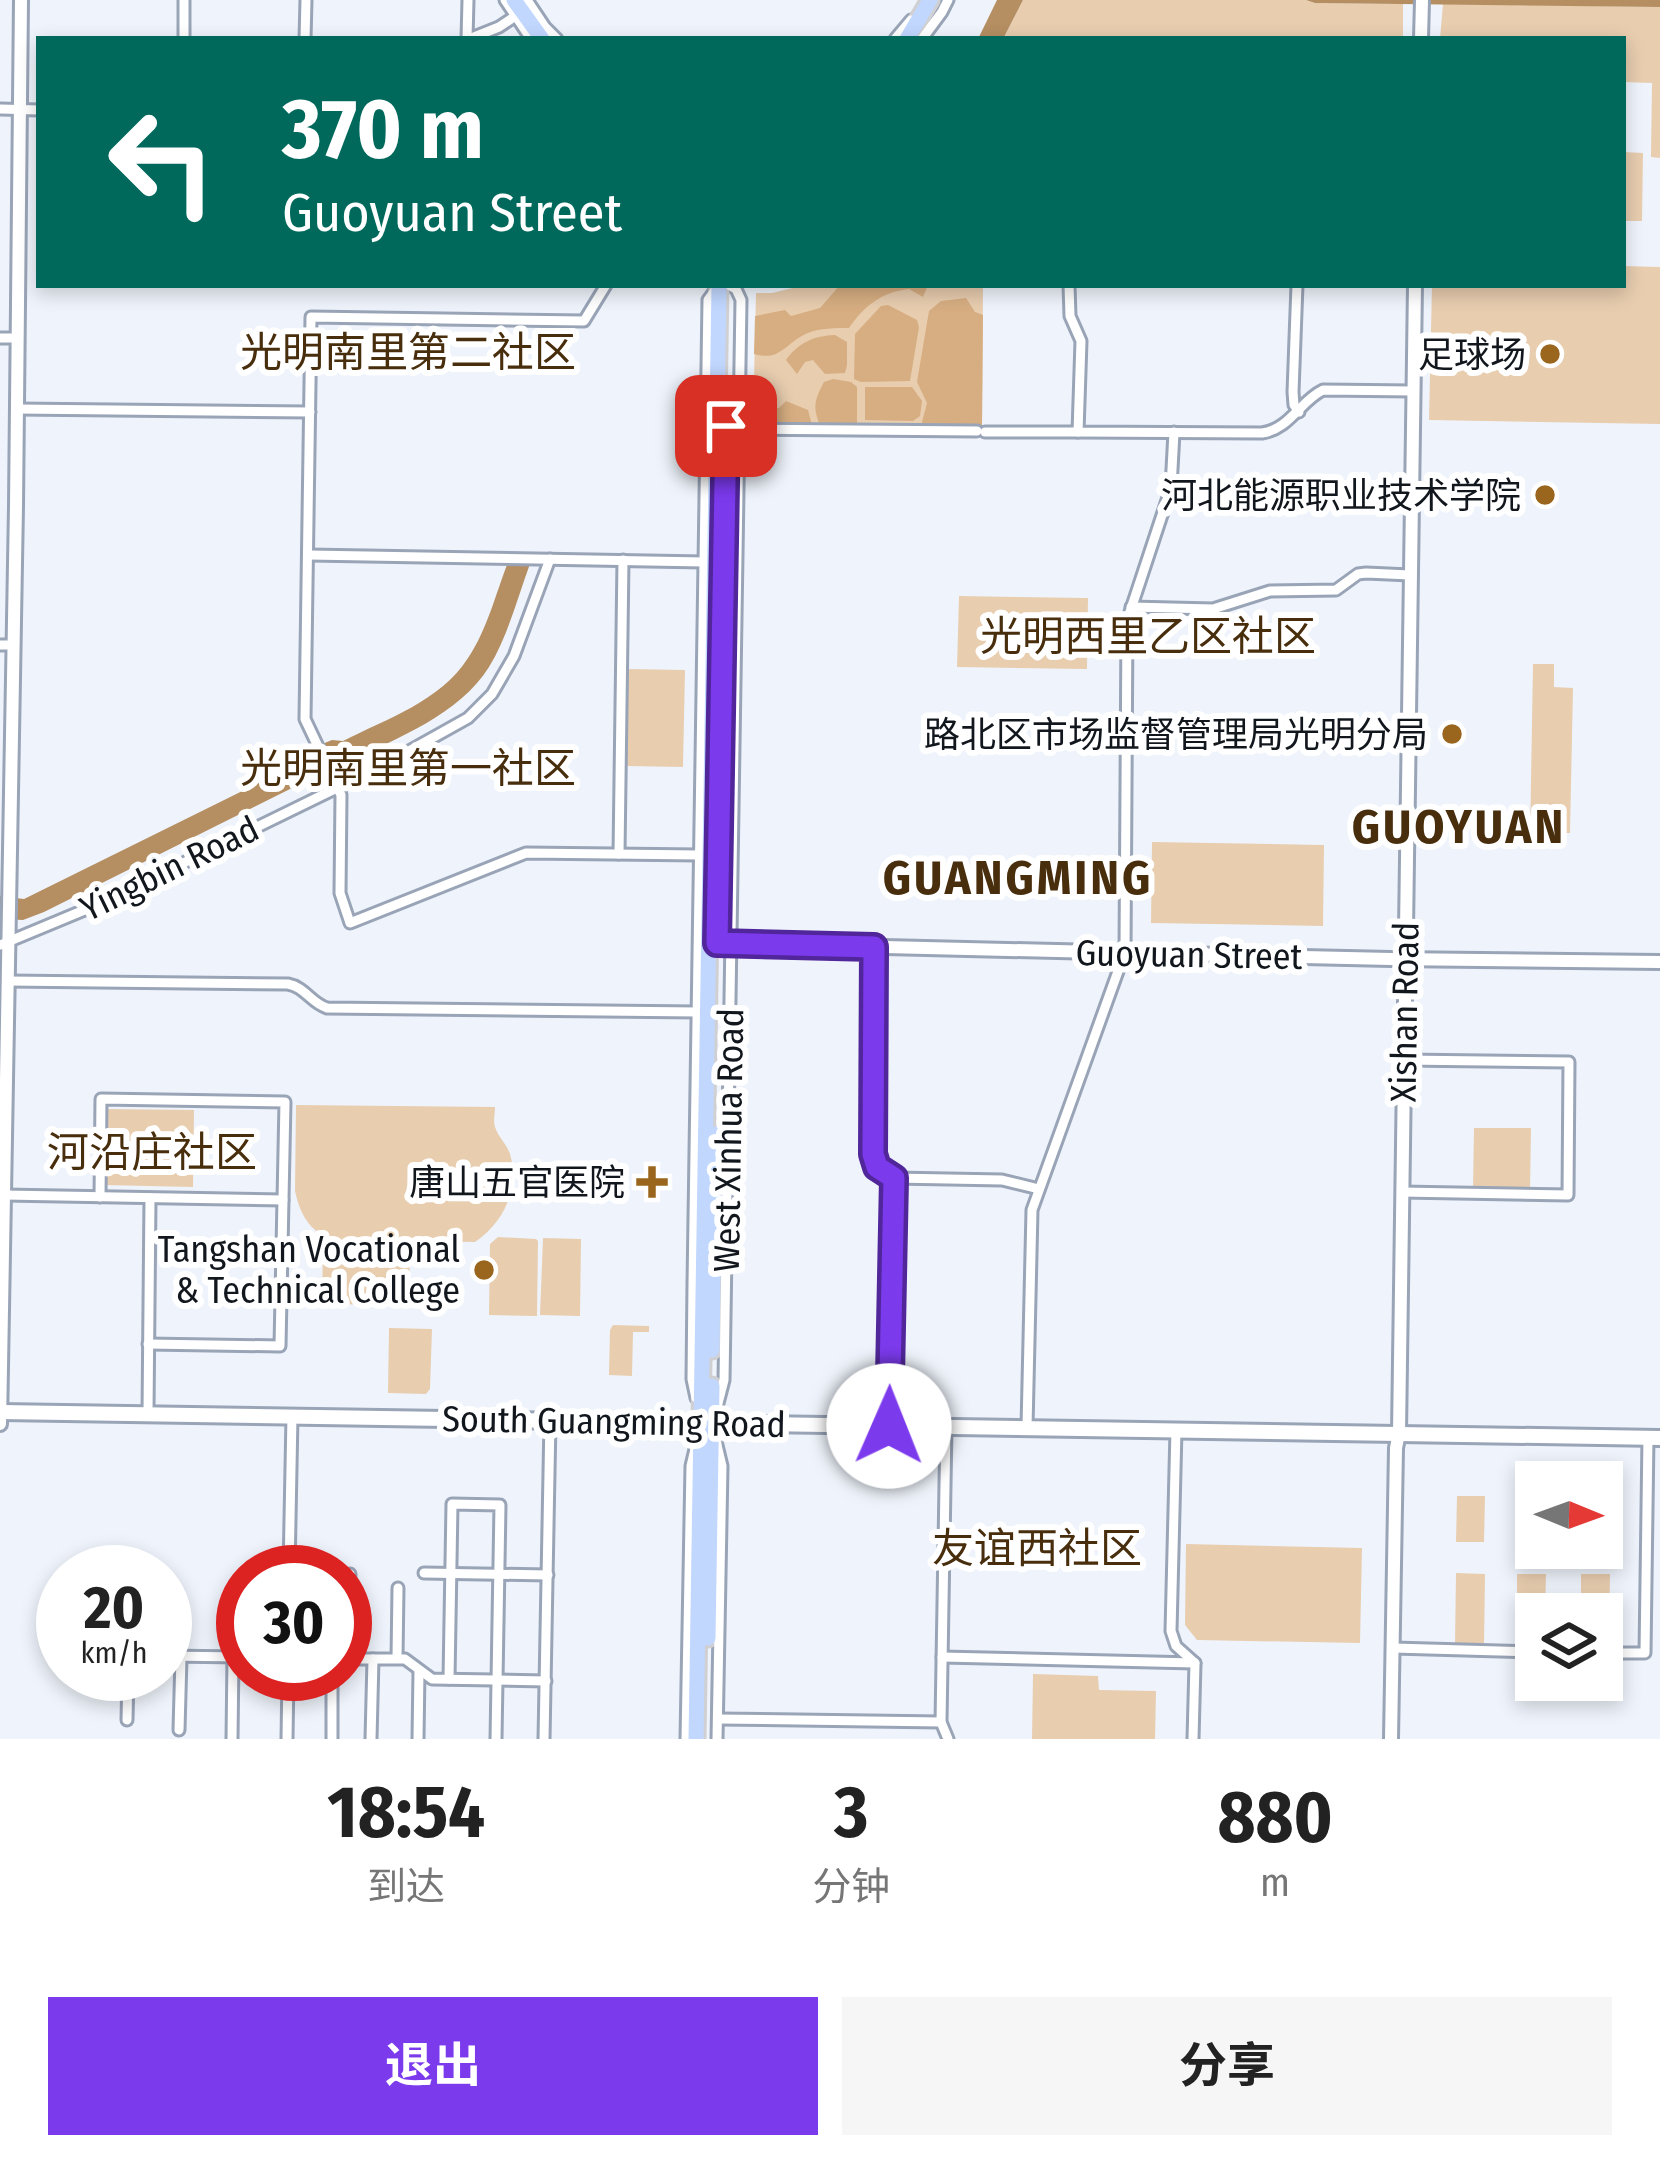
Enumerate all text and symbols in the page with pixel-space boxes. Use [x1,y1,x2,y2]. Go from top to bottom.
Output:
text: 370 m [282,79,484,180]
icon: left [84,84,240,240]
text: Guoyuan Street [282,181,622,245]
district label: 光明南里第二社区 [240,328,576,378]
place label: 足球场 [1418,333,1526,377]
marker: 足球场 [1537,341,1563,367]
pin [675,375,777,477]
icon: arrive [693,393,759,459]
place label: 河北能源职业技术学院 [1161,474,1521,518]
marker: 河北能源职业技术学院 [1532,482,1558,508]
district label: 光明西里乙区社区 [980,612,1316,662]
place label: 路北区市场监督管理局光明分局 [924,713,1428,757]
marker: 路北区市场监督管理局光明分局 [1439,721,1465,747]
district label: 光明南里第一社区 [240,744,576,794]
district label: GUOYUAN [1352,798,1566,856]
street label: Yingbin Road [73,807,266,931]
district label: GUANGMING [883,849,1153,907]
street label: Xishan Road [1381,921,1429,1103]
street label: Guoyuan Street [1075,931,1303,979]
street label: West Xinhua Road [705,1008,753,1272]
district label: 河沿庄社区 [47,1128,257,1178]
place label: 唐山五官医院 [409,1161,625,1205]
marker: 唐山五官医院 [636,1166,668,1198]
place label: Tangshan Vocational & Technical College [158,1228,460,1313]
marker: Tangshan Vocational & Technical College [471,1257,497,1283]
position arrow [826,1363,952,1489]
street label: South Guangming Road [442,1397,786,1447]
north arrow [1515,1461,1623,1569]
map controls [1515,1461,1623,1701]
district label: 友谊西社区 [932,1524,1142,1574]
speed limit sign: 30 [216,1545,372,1701]
text: 20 [84,1572,144,1644]
button: layers [1515,1593,1623,1701]
text: km/h [81,1635,147,1671]
text: 18:54 [327,1770,485,1856]
text: 3 [834,1770,868,1856]
text: 880 [1217,1775,1333,1861]
text: m [1260,1860,1290,1906]
text: 到达 [367,1864,445,1910]
text: 分钟 [812,1864,890,1910]
button: 退出 [48,1997,818,2135]
button: 分享 [842,1997,1612,2135]

